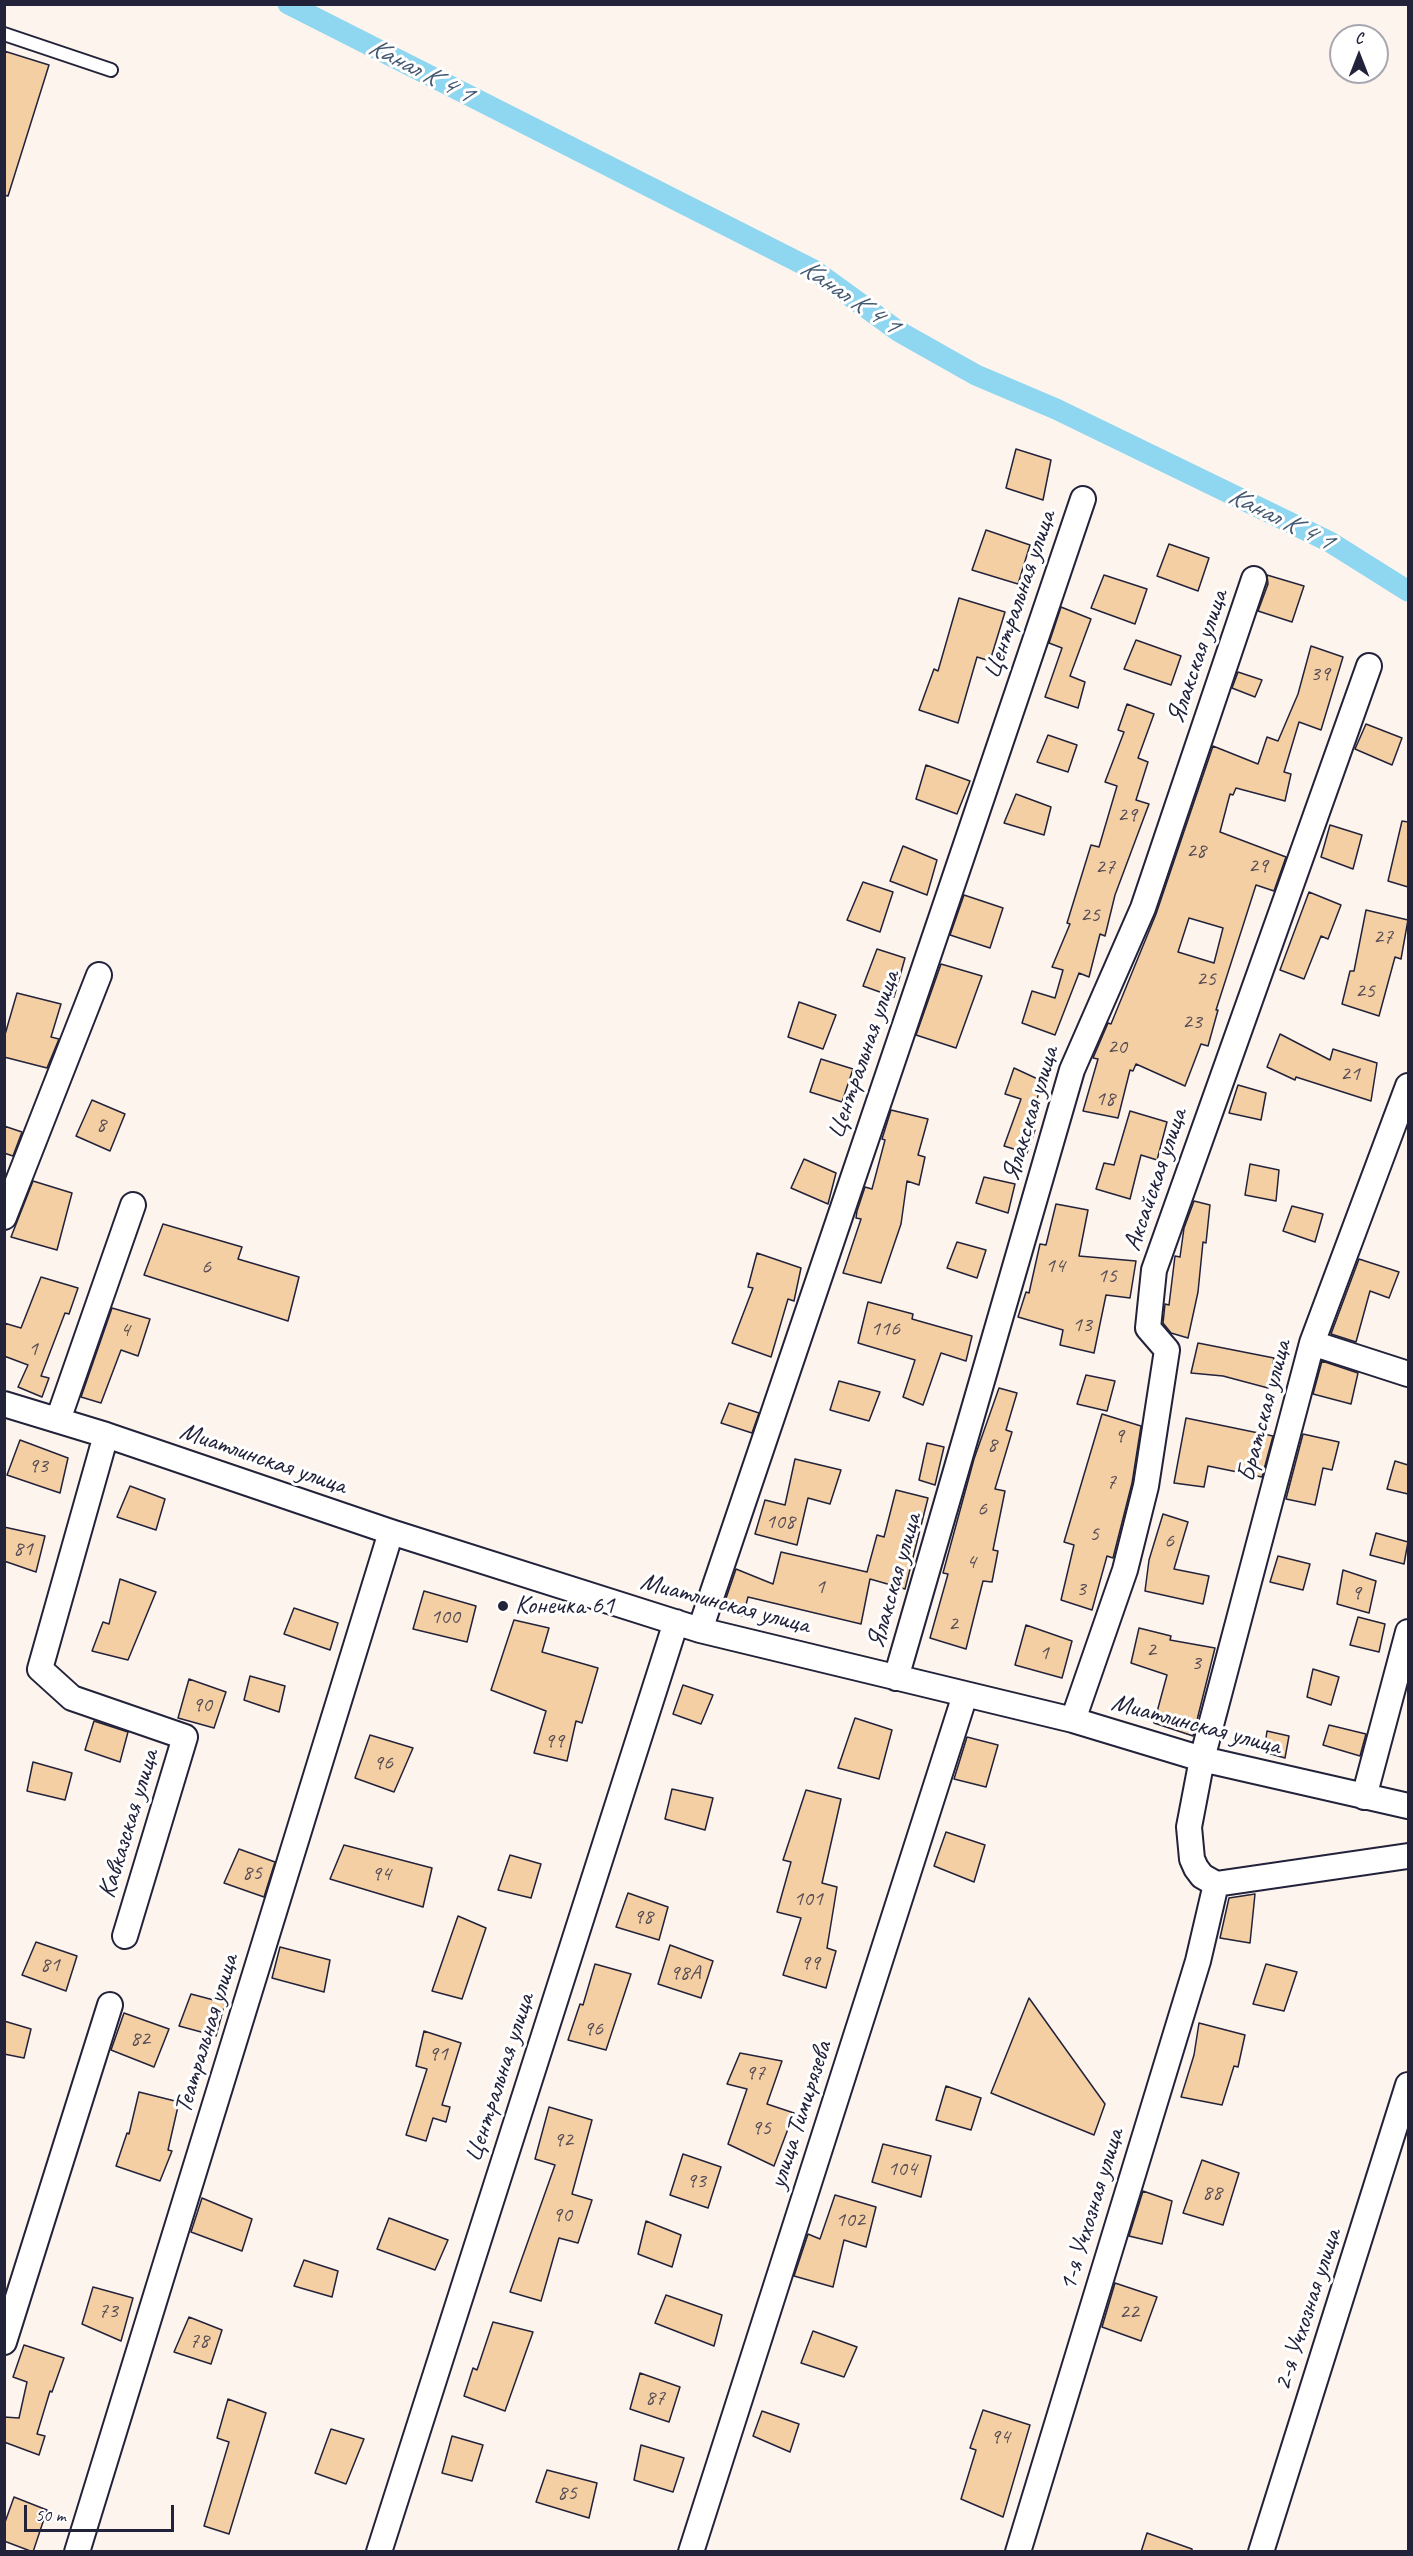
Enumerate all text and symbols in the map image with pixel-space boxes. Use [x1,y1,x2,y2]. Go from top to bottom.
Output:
north arrow [1329,24,1389,84]
text: С [1355,28,1363,48]
water label: Канал К 4 1 [363,31,477,111]
water label: Канал К 4 1 [794,252,904,342]
water label: Канал К 4 1 [1223,480,1337,558]
street label: Центральная улица [977,507,1063,683]
street label: Ялакская улица [1161,586,1235,728]
house number: 39 [1310,661,1330,687]
house number: 29 [1117,802,1137,828]
house number: 28 [1186,838,1206,864]
house number: 29 [1248,853,1268,879]
house number: 27 [1095,854,1115,880]
house number: 25 [1080,902,1100,928]
house number: 27 [1373,924,1393,950]
house number: 25 [1196,966,1216,992]
street label: Центральная улица [821,967,907,1143]
house number: 25 [1355,978,1375,1004]
house number: 23 [1182,1009,1202,1035]
house number: 20 [1107,1034,1127,1060]
street label: Ялакская улица [996,1043,1066,1185]
house number: 21 [1340,1061,1360,1087]
house number: 18 [1095,1086,1115,1112]
street label: Аксайская улица [1117,1105,1195,1255]
house number: 8 [96,1112,106,1138]
house number: 14 [1045,1253,1065,1279]
house number: 6 [201,1254,211,1280]
house number: 15 [1097,1263,1117,1289]
house number: 13 [1072,1312,1092,1338]
house number: 116 [870,1316,900,1342]
house number: 4 [120,1317,130,1343]
house number: 1 [28,1336,38,1362]
street label: Братская улица [1231,1337,1299,1485]
street label: Миатлинская улица [176,1416,350,1502]
house number: 9 [1114,1423,1124,1449]
house number: 8 [987,1432,997,1458]
house number: 93 [28,1453,48,1479]
house number: 7 [1106,1469,1116,1495]
house number: 6 [977,1496,987,1522]
house number: 108 [765,1509,795,1535]
street label: Ялакская улица [861,1510,929,1652]
house number: 5 [1089,1521,1099,1547]
house number: 6 [1164,1528,1174,1554]
house number: 81 [13,1536,33,1562]
house number: 4 [966,1549,976,1575]
street label: Миатлинская улица [637,1566,813,1642]
house number: 1 [815,1574,825,1600]
house number: 3 [1076,1576,1086,1602]
house number: 9 [1351,1580,1361,1606]
place label: Конечка 61 [515,1590,614,1622]
marker: Конечка 61 [496,1599,510,1613]
house number: 100 [430,1604,460,1630]
house number: 2 [948,1611,958,1637]
house number: 2 [1146,1637,1156,1663]
house number: 1 [1039,1640,1049,1666]
house number: 3 [1191,1650,1201,1676]
street label: Миатлинская улица [1108,1687,1284,1763]
house number: 90 [192,1692,212,1718]
house number: 99 [544,1728,564,1754]
street label: Кавказская улица [92,1746,166,1902]
house number: 96 [373,1750,393,1776]
house number: 85 [242,1860,262,1886]
house number: 94 [371,1861,391,1887]
house number: 101 [793,1886,823,1912]
house number: 98 [633,1904,653,1930]
house number: 99 [800,1950,820,1976]
street label: Театральная улица [168,1951,246,2117]
house number: 81 [40,1952,60,1978]
house number: 98А [670,1960,700,1986]
street label: Центральная улица [458,1990,542,2166]
house number: 96 [583,2016,603,2042]
house number: 82 [130,2026,150,2052]
street label: улица Тимирязева [763,2037,839,2193]
house number: 91 [428,2041,448,2067]
house number: 97 [745,2060,765,2086]
house number: 95 [751,2115,771,2141]
street label: 1-я Учхозная улица [1053,2125,1131,2295]
house number: 92 [553,2127,573,2153]
house number: 104 [887,2156,917,2182]
house number: 93 [686,2168,706,2194]
house number: 88 [1202,2180,1222,2206]
house number: 90 [552,2202,572,2228]
house number: 102 [835,2207,865,2233]
street label: 2-я Учхозная улица [1267,2225,1349,2395]
house number: 73 [98,2298,118,2324]
house number: 22 [1119,2299,1139,2325]
house number: 78 [189,2328,209,2354]
house number: 87 [645,2385,665,2411]
house number: 94 [990,2424,1010,2450]
house number: 85 [557,2480,577,2506]
scale bar [27,2493,177,2531]
text: 50 m [35,2504,66,2526]

